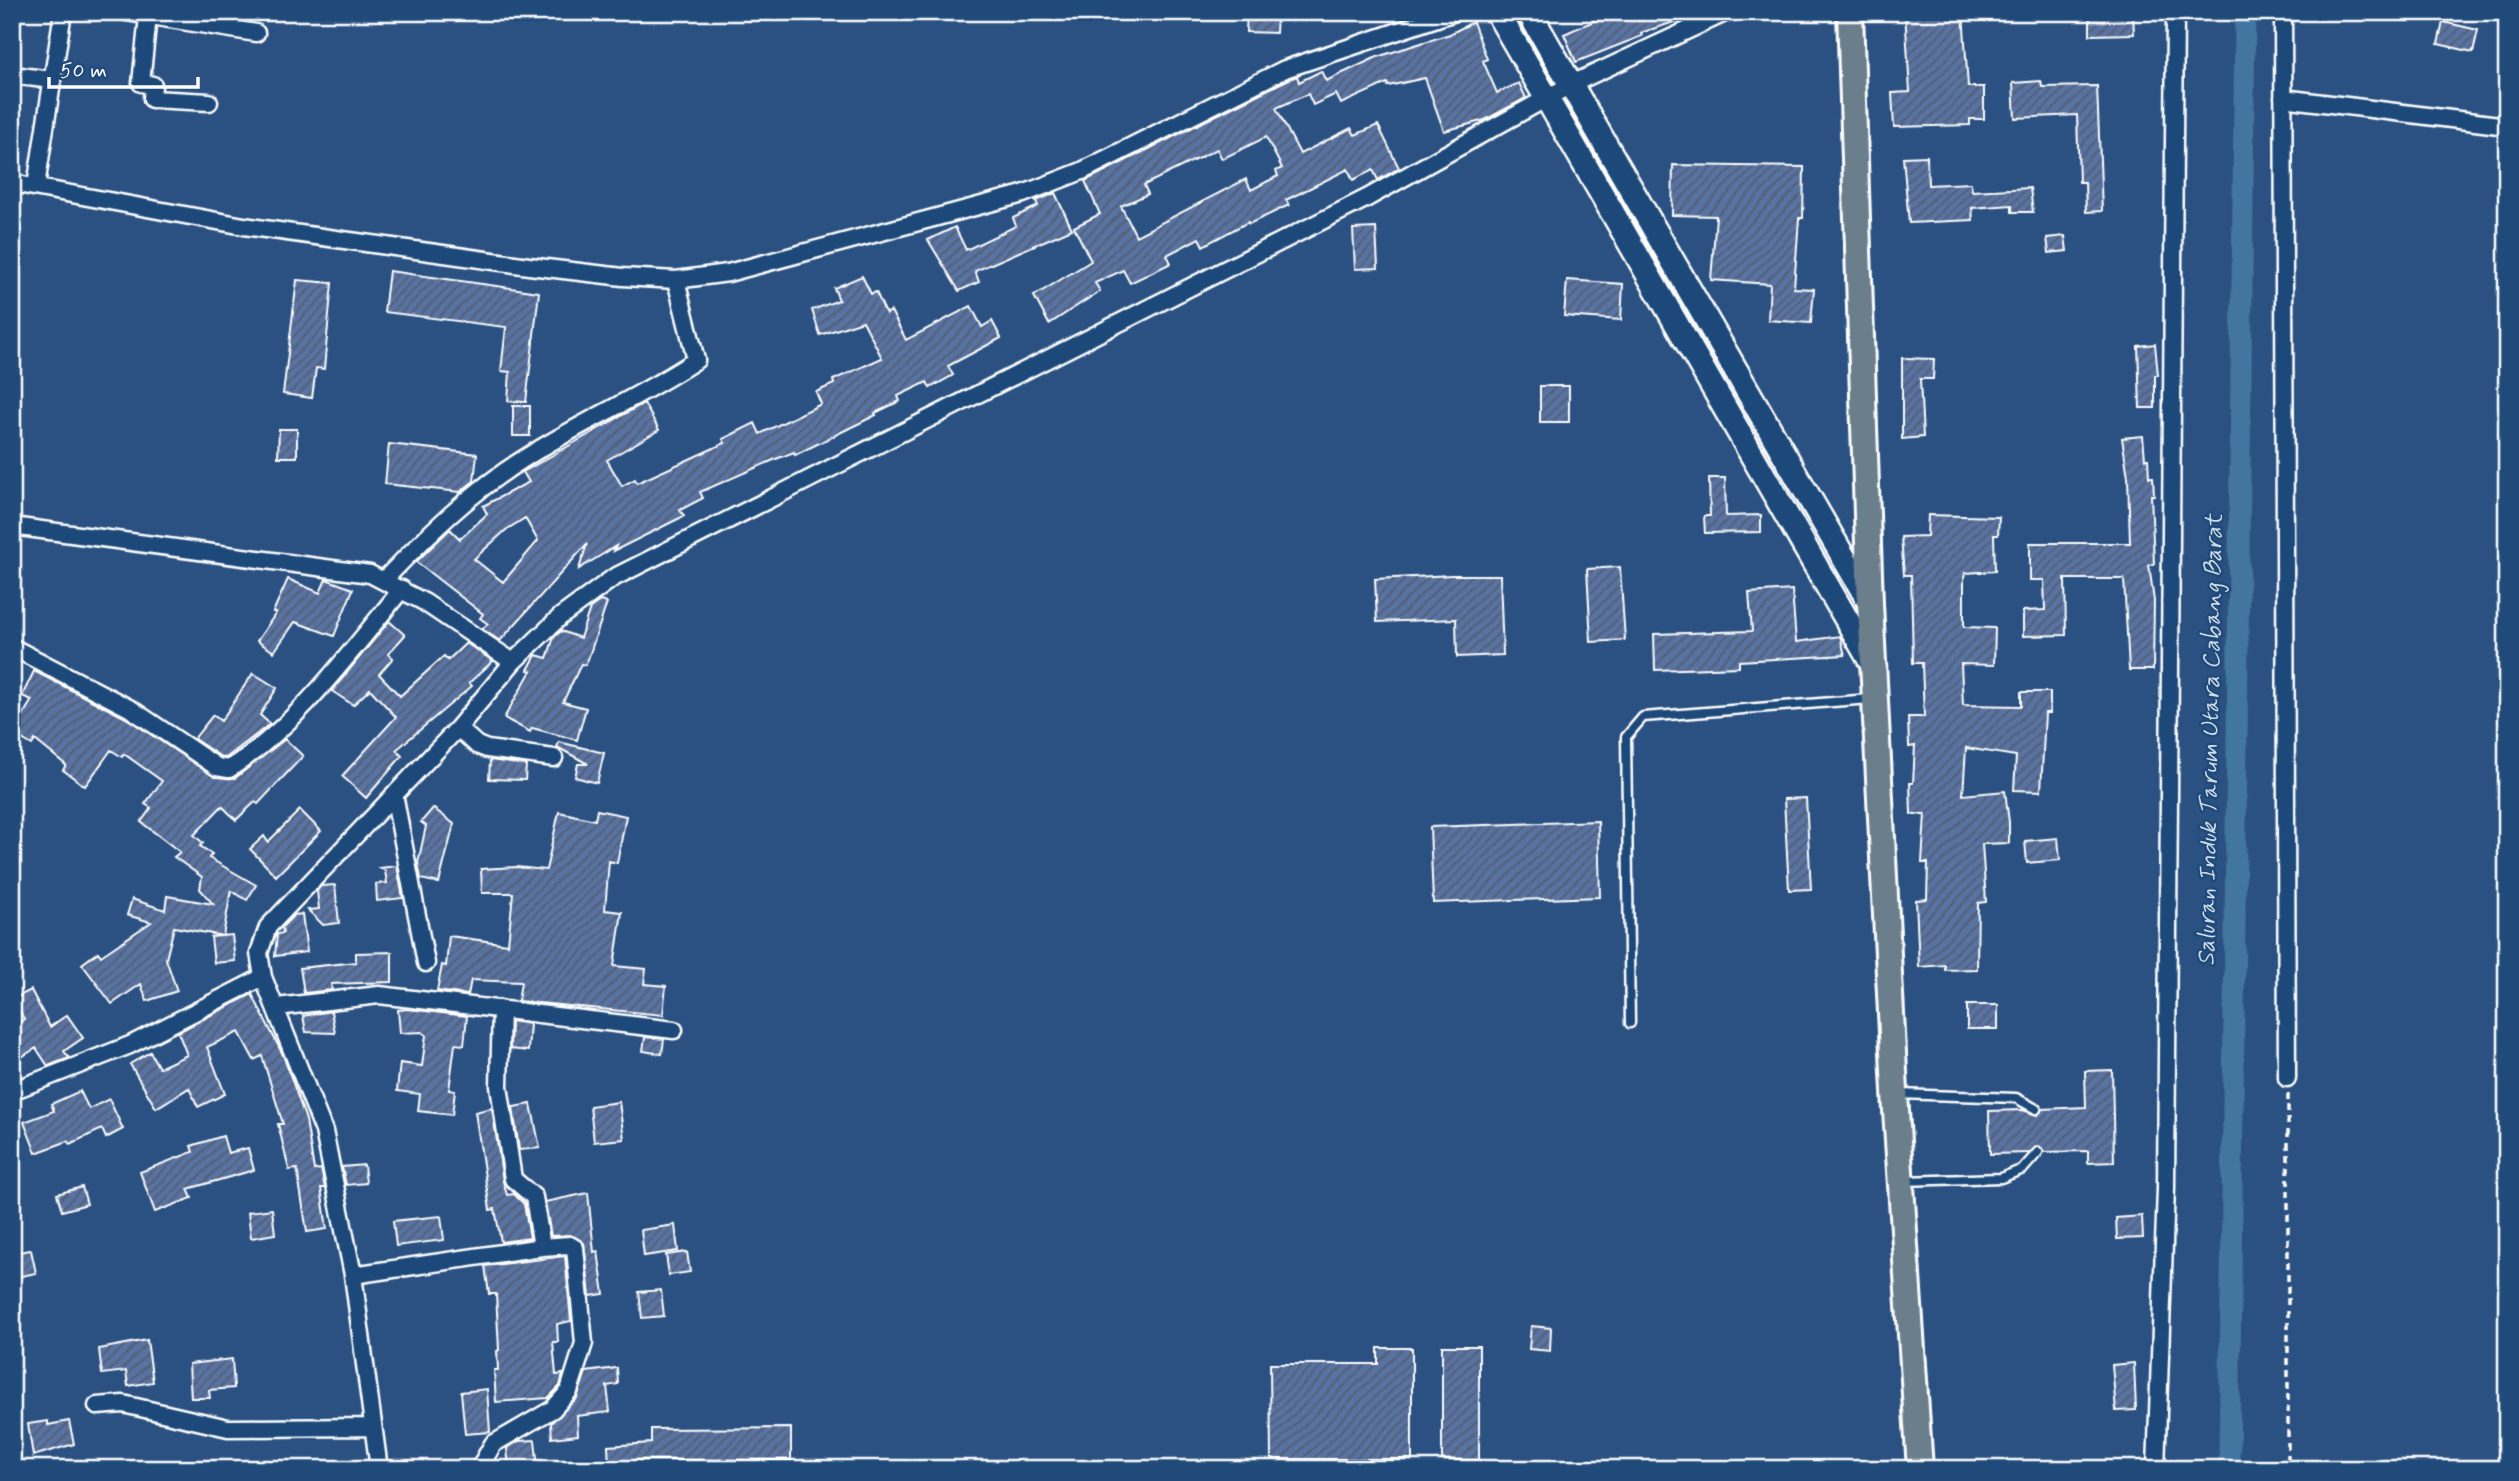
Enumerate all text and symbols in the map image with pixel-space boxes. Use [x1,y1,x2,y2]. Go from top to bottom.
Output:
scale bar [49,46,198,90]
text: 50 m [60,57,107,85]
water label: Saluran Induk Tarum Utara Cabang Barat [2192,512,2230,966]

